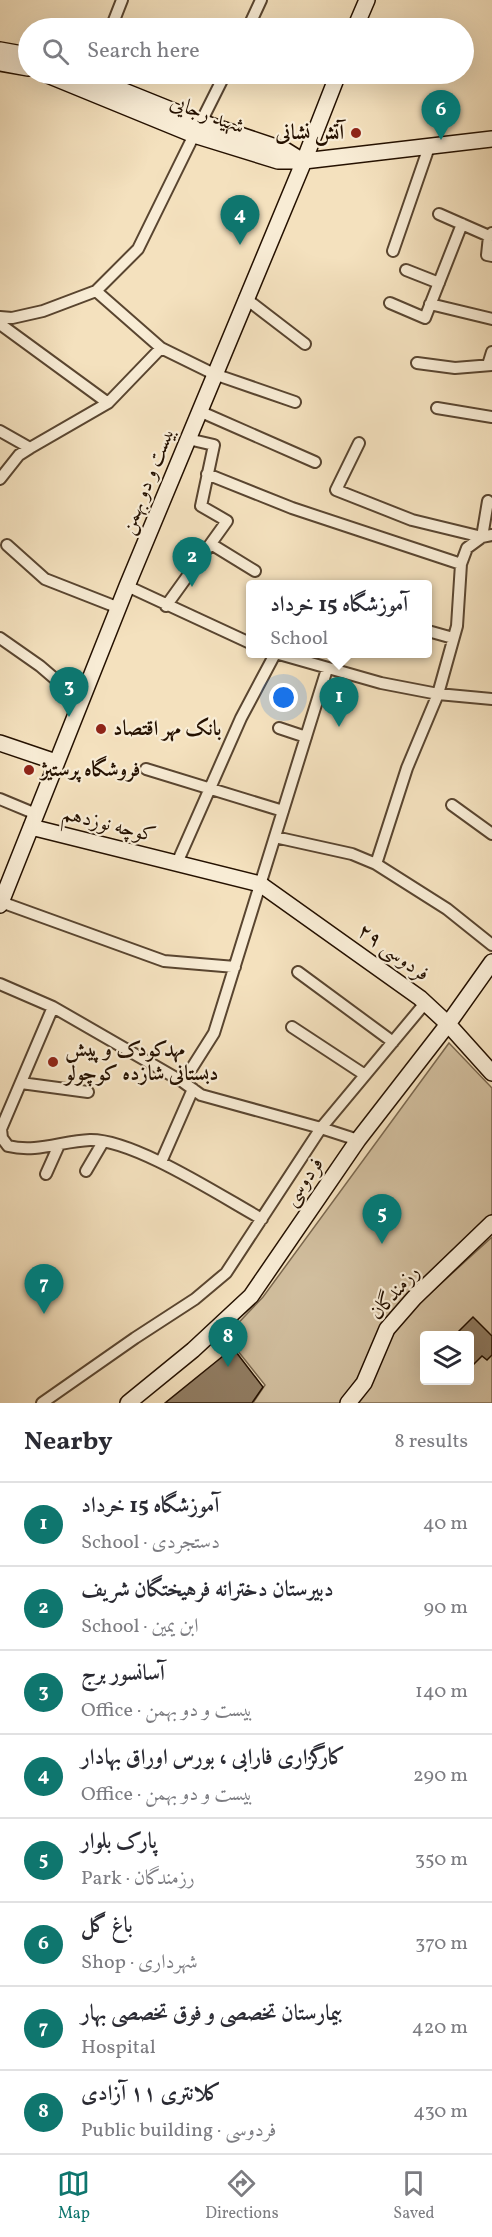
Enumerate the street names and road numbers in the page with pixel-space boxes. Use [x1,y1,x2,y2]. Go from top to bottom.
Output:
street label: شهید رجایی [166,88,248,142]
street label: بیست و دو بهمن [113,423,183,539]
street label: کوچه نوزدهم [58,799,159,855]
street label: فردوسی ۲۹ [351,917,435,989]
street label: فردوسی [277,1152,331,1212]
street label: رزمندگان [363,1259,427,1327]

